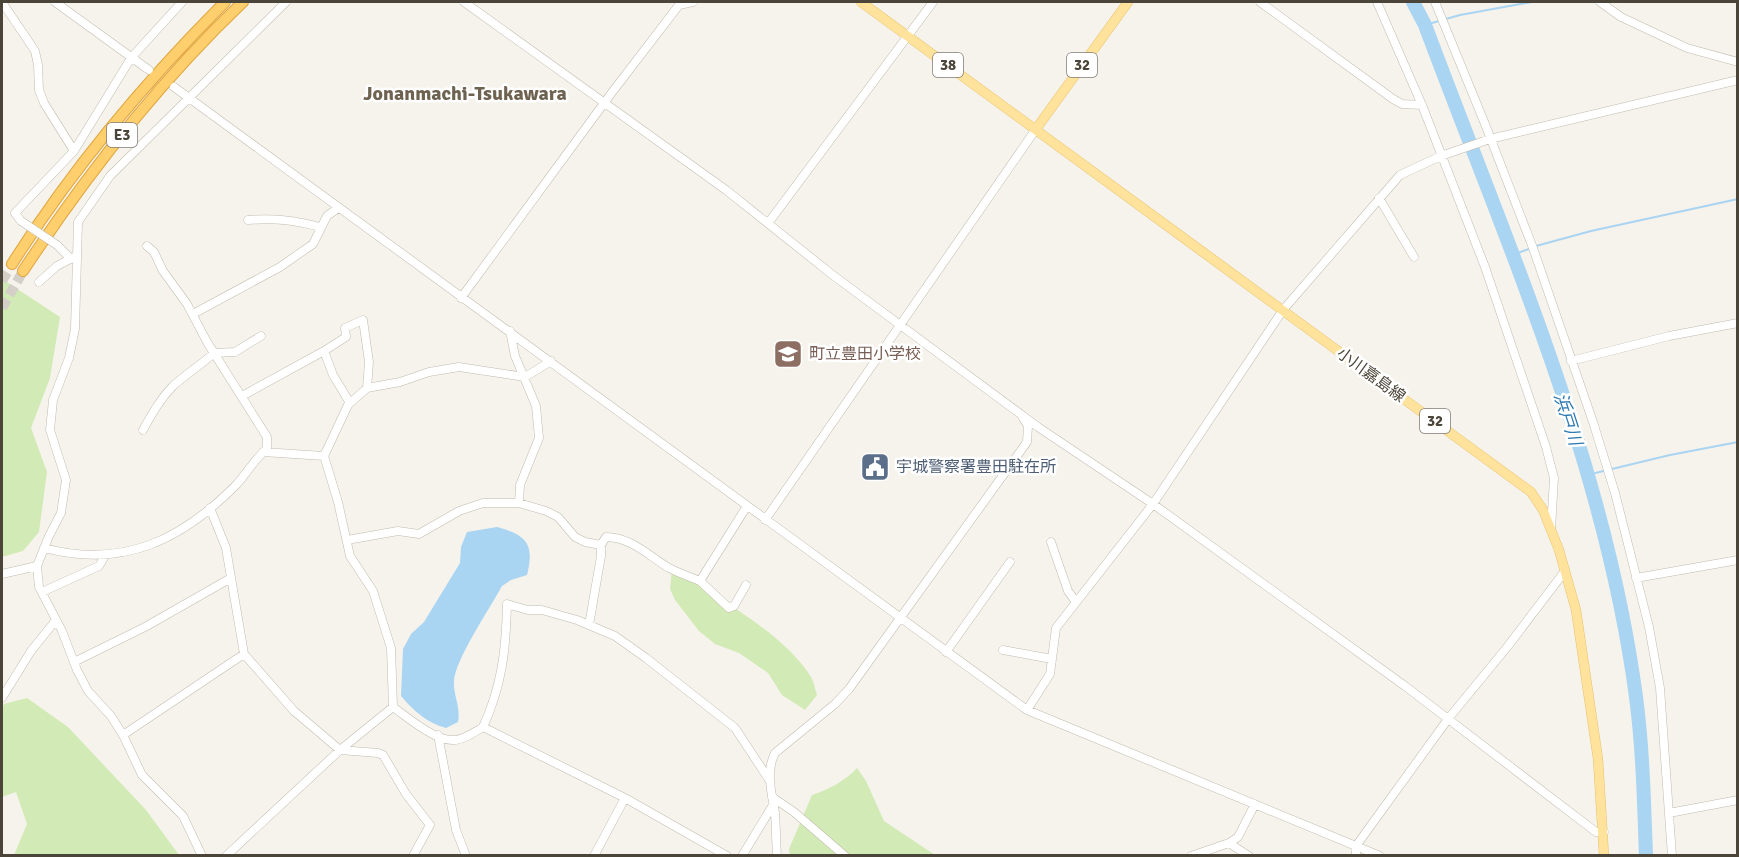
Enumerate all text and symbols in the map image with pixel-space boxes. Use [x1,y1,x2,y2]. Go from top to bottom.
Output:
road number: 38 [933,53,963,77]
road number: 32 [1067,53,1097,77]
district label: Jonanmachi-Tsukawara [363,81,567,106]
road number: E3 [107,123,137,147]
school or university icon: 町立豊田小学校 [772,338,804,370]
street label: 小川嘉島線 [1333,343,1409,407]
place label: 町立豊田小学校 [809,344,921,364]
water label: 浜戸川 [1549,390,1587,450]
road number: 32 [1420,409,1450,433]
public building icon: 宇城警察署豊田駐在所 [859,451,891,483]
place label: 宇城警察署豊田駐在所 [896,457,1056,477]

